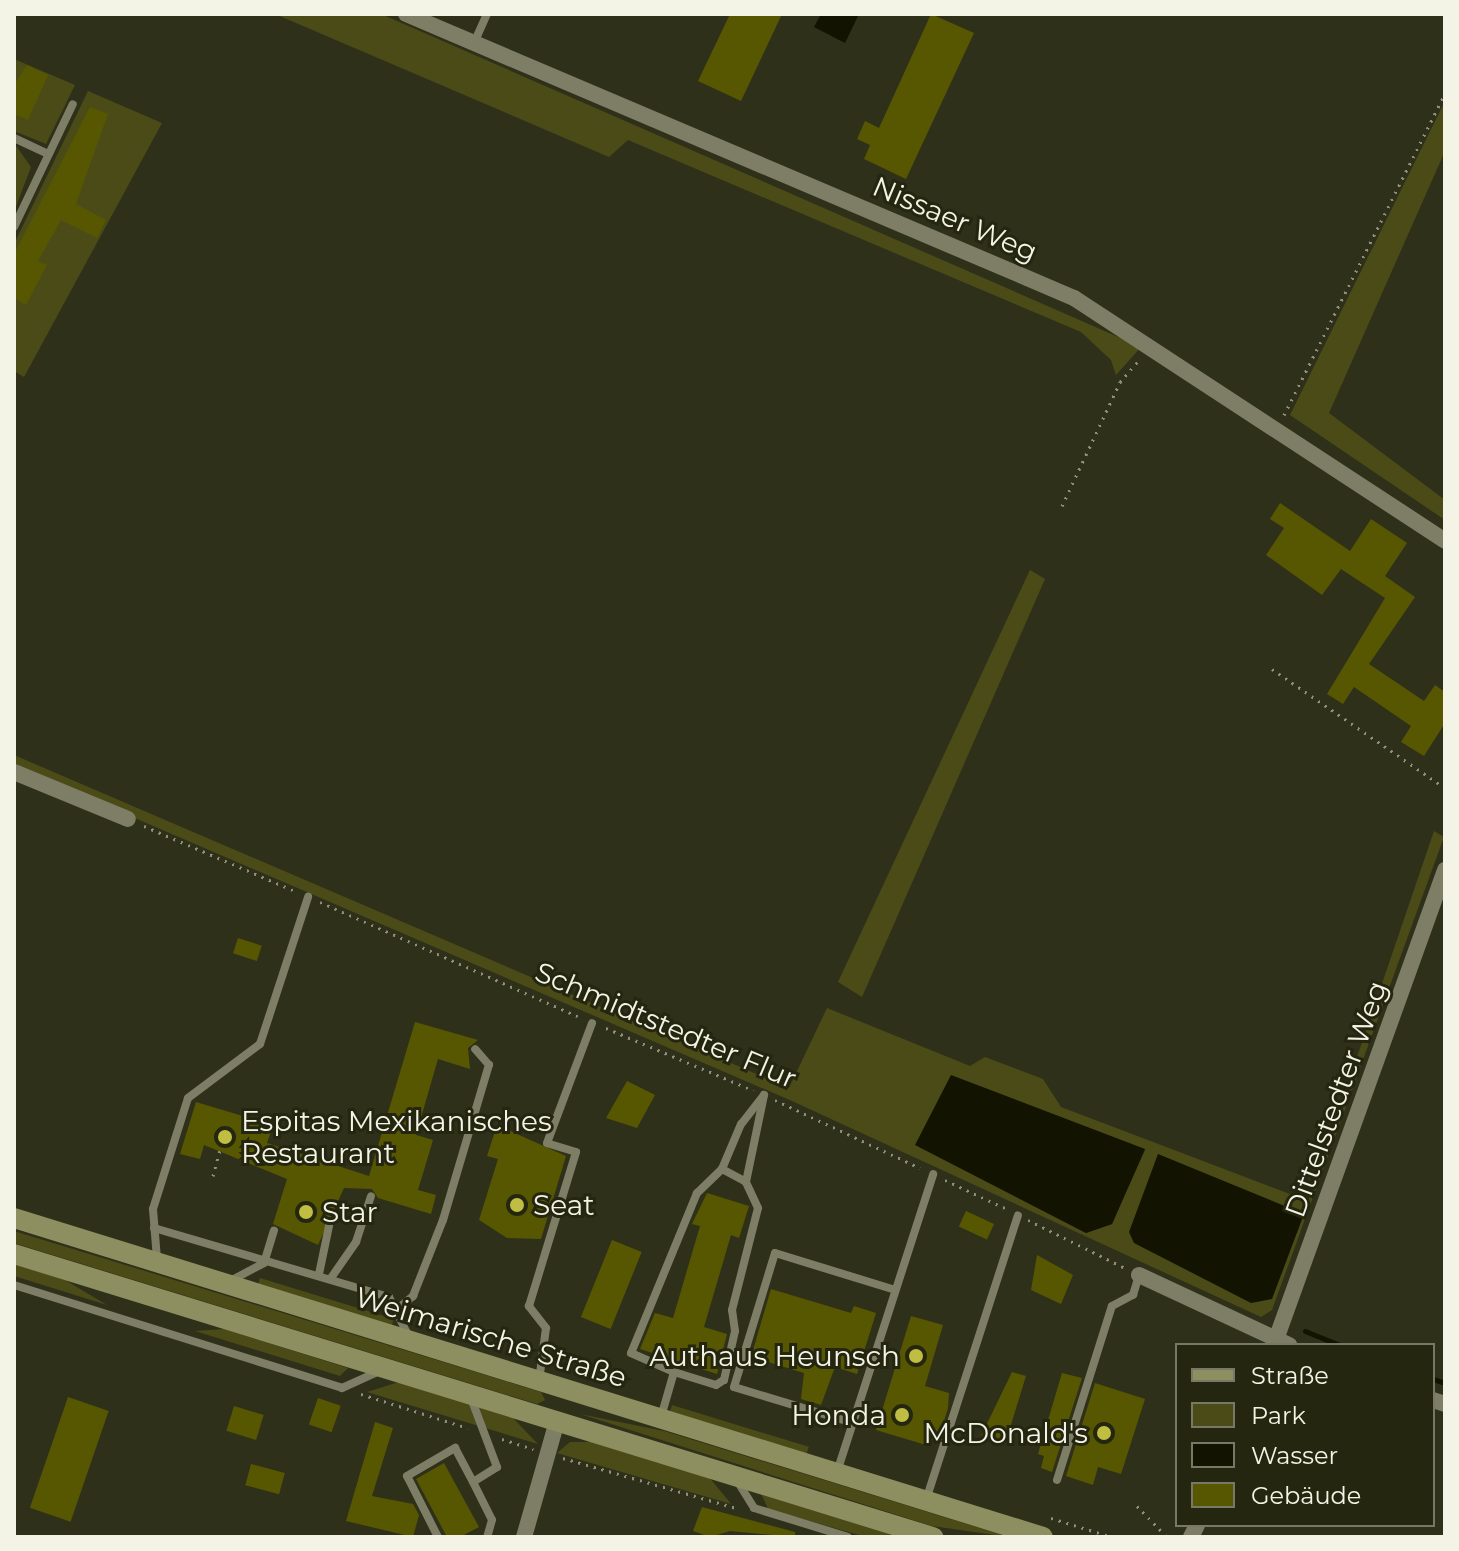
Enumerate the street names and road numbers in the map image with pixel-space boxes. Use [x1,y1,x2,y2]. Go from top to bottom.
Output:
street label: Nissaer Weg [868,169,1042,269]
street label: Schmidtstedter Flur [530,955,802,1095]
street label: Dittelstedter Weg [1278,976,1394,1222]
street label: Weimarische Straße [351,1280,631,1394]

